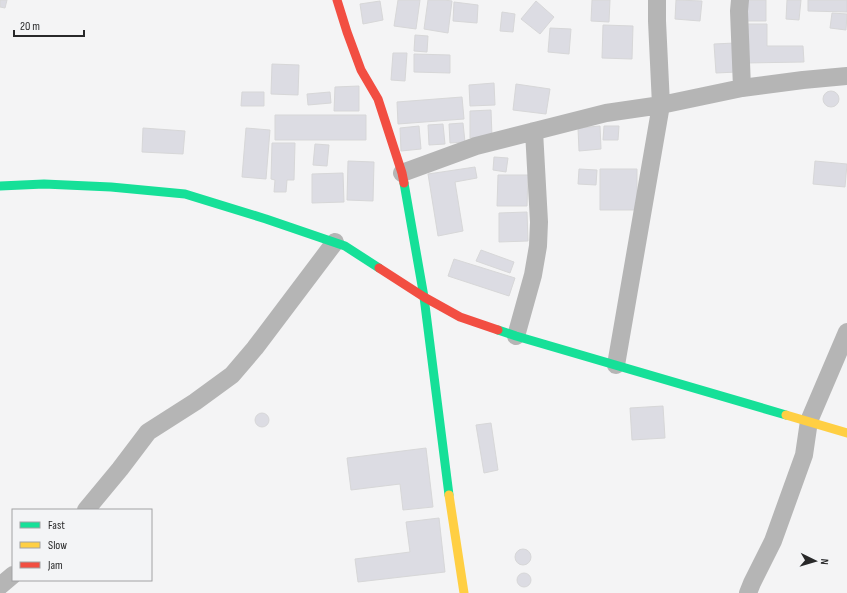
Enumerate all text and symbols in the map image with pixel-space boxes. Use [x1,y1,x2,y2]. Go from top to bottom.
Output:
scale bar [14,12,84,38]
text: 20 m [20,19,40,34]
legend [12,509,152,581]
text: Fast [48,518,65,533]
text: Slow [48,538,67,553]
north arrow [795,541,835,581]
text: Jam [47,558,63,573]
text: N [818,558,831,565]

